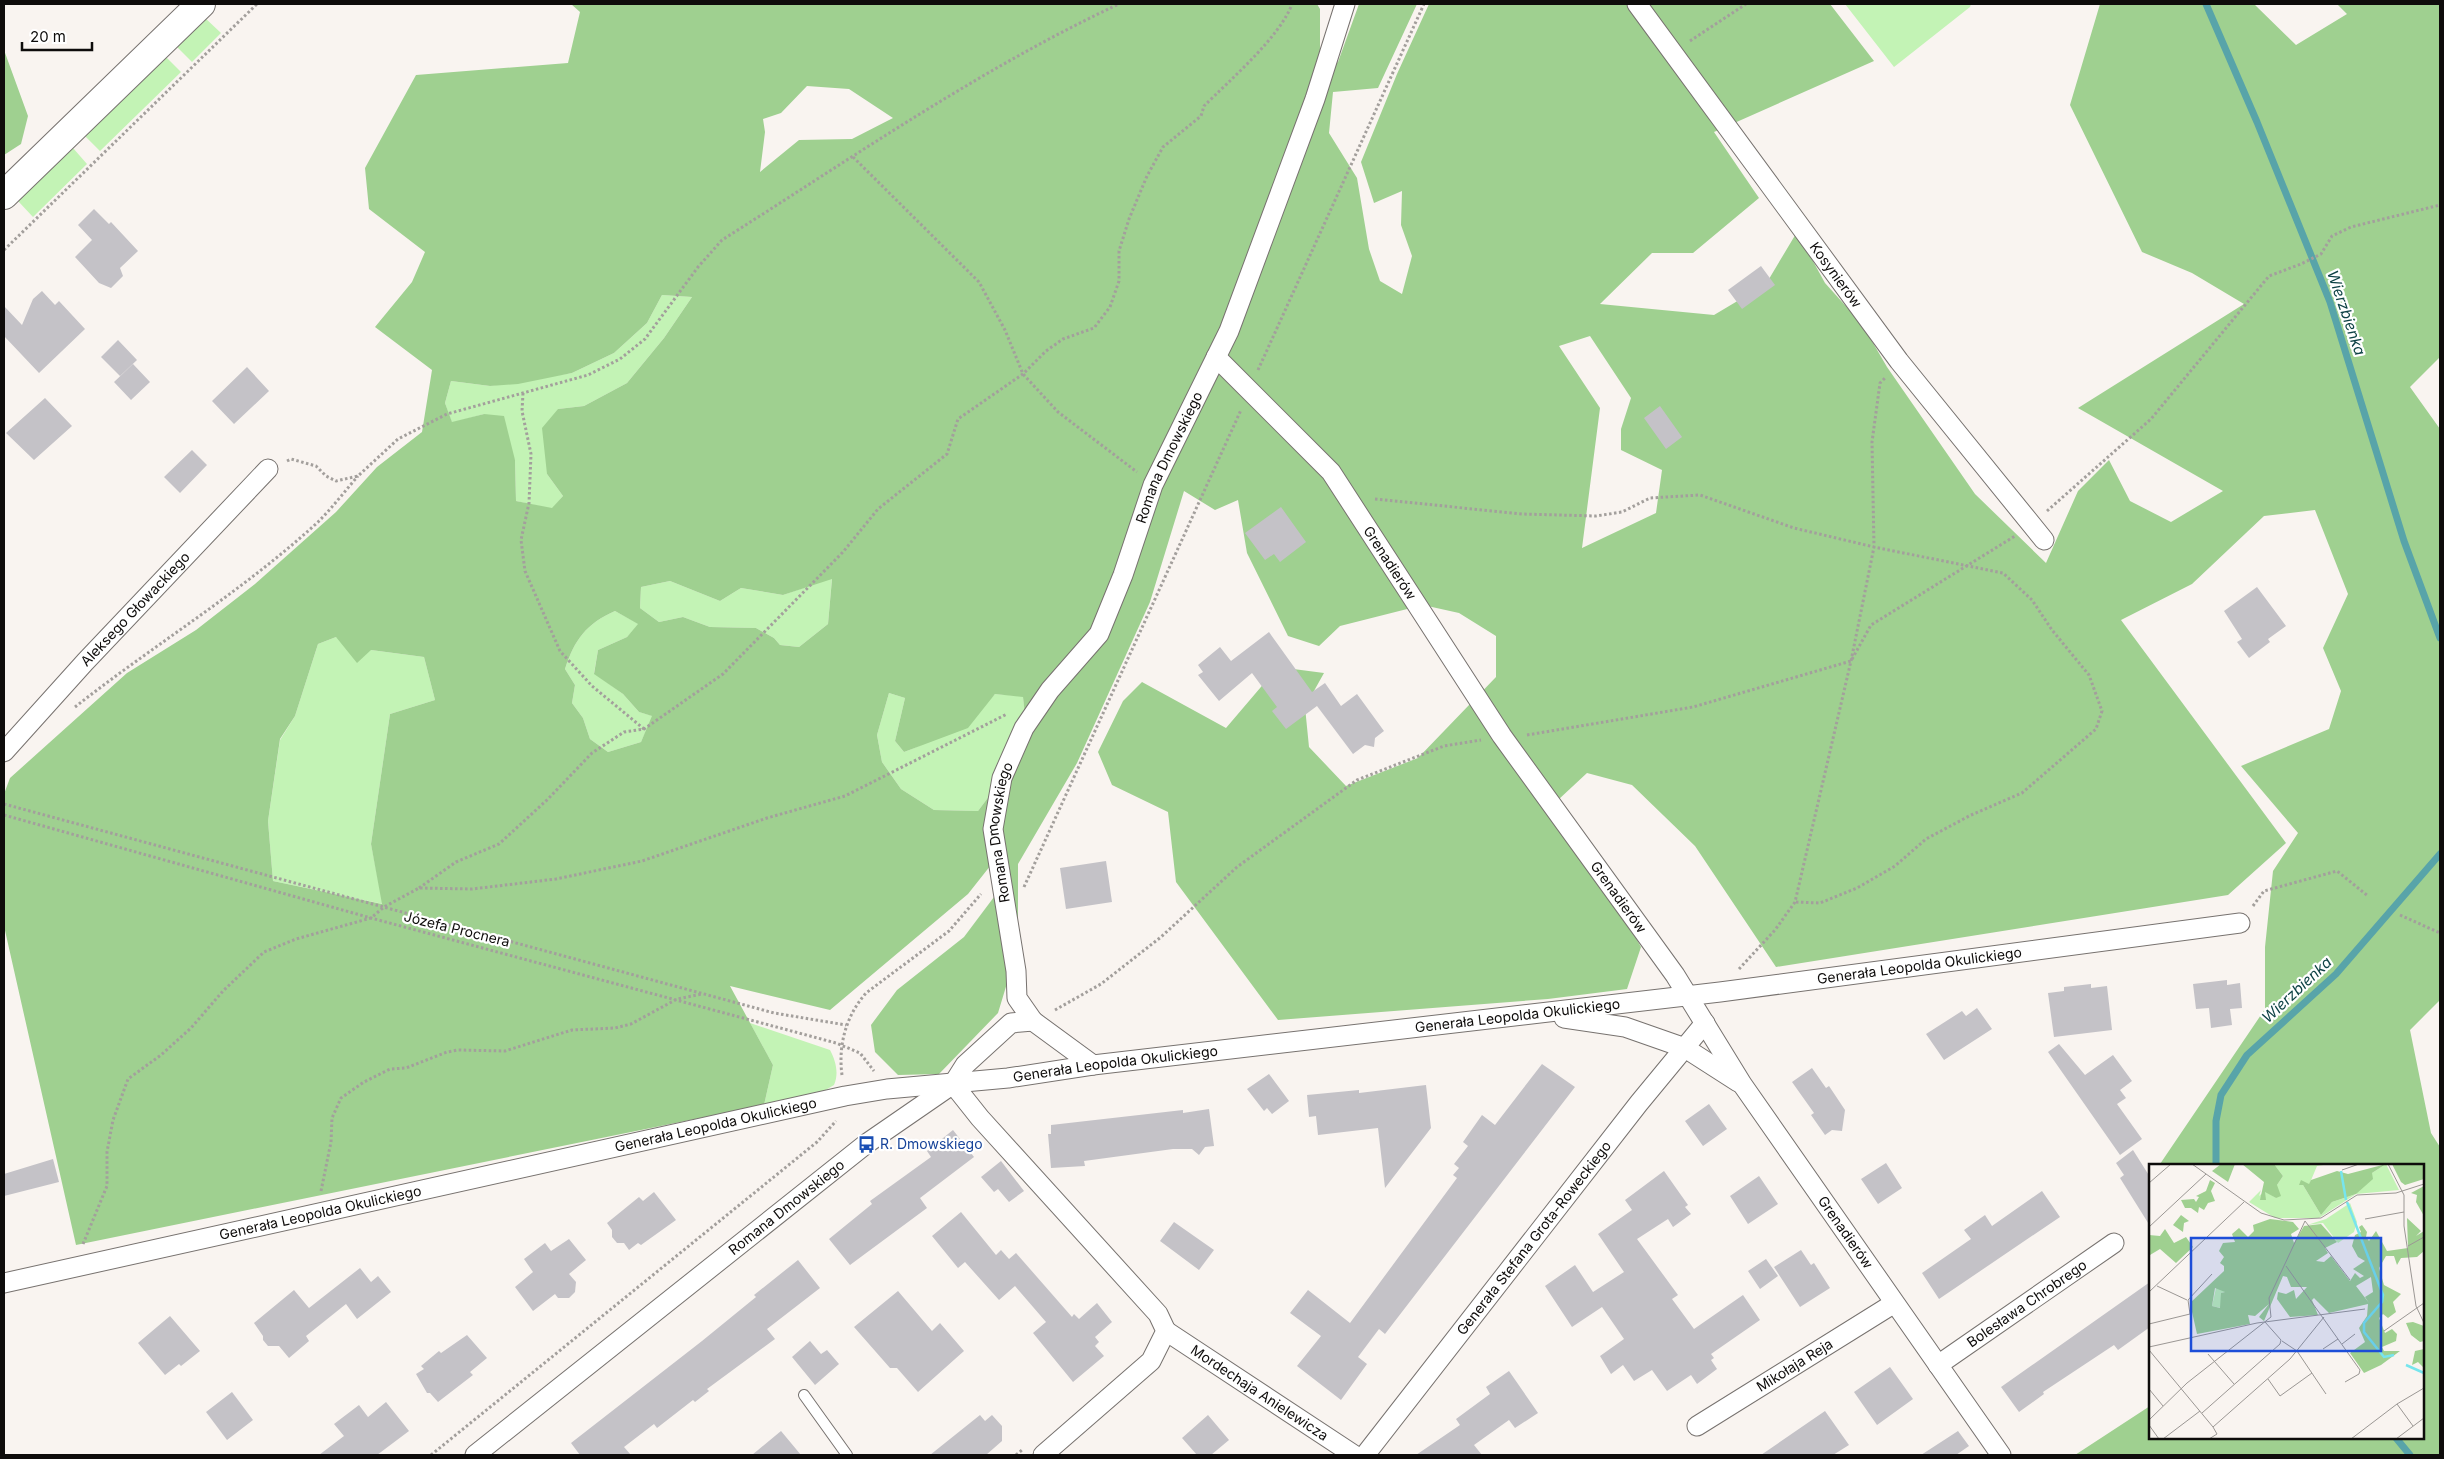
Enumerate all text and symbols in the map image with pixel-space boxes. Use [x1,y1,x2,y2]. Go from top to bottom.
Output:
scale bar [22,20,92,52]
text: 20 m [30,27,66,46]
street label: Kosynierów [1807,238,1866,311]
water label: Wierzbienka [2323,268,2370,358]
street label: Romana Dmowskiego [1132,389,1206,525]
street label: Grenadierów [1360,523,1420,603]
street label: Aleksego Głowackiego [77,548,193,669]
street label: Romana Dmowskiego [983,759,1016,904]
street label: Grenadierów [1587,857,1651,936]
street label: Józefa Procnera [402,907,512,950]
street label: Generała Leopolda Okulickiego [1816,943,2023,987]
water label: Wierzbienka [2258,953,2335,1027]
street label: Generała Leopolda Okulickiego [1414,995,1621,1035]
street label: Generała Leopolda Okulickiego [1012,1042,1219,1085]
street label: Generała Leopolda Okulickiego [613,1094,818,1155]
bus stop icon: R. Dmowskiego [856,1134,876,1154]
place label: R. Dmowskiego [880,1135,983,1152]
street label: Generała Stefana Grota-Roweckiego [1453,1137,1614,1338]
street label: Romana Dmowskiego [725,1156,847,1258]
inset map [2149,1164,2424,1439]
street label: Generała Leopolda Okulickiego [218,1181,423,1243]
street label: Grenadierów [1815,1192,1877,1272]
street label: Bolesława Chrobrego [1963,1256,2090,1350]
street label: Mikołaja Reja [1753,1335,1836,1395]
street label: Mordechaja Anielewicza [1188,1341,1332,1444]

